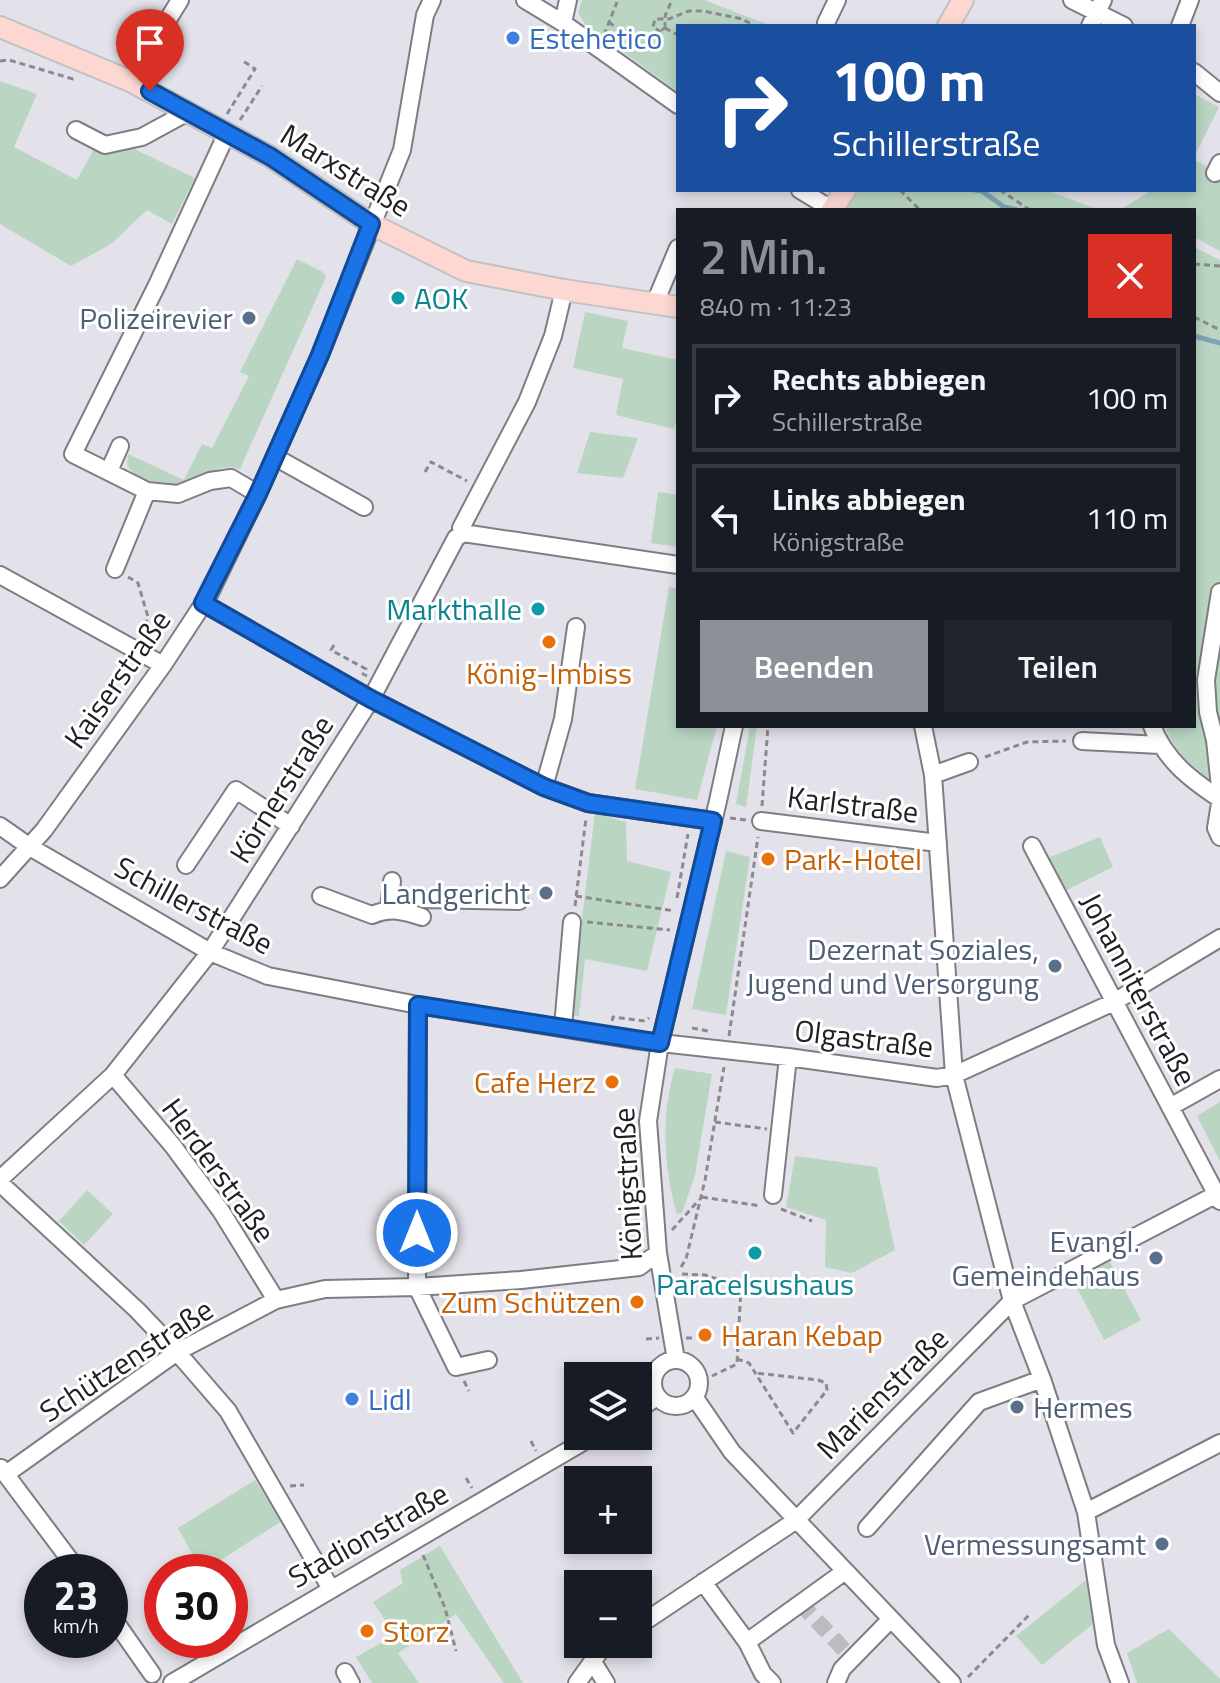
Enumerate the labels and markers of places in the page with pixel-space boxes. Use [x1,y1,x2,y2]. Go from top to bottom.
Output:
pin [116,9,184,91]
place label: Estehetico [529,15,662,61]
marker: Estehetico [504,29,522,47]
place label: AOK [414,275,468,321]
marker: AOK [389,289,407,307]
place label: Polizeirevier [79,295,233,341]
marker: Polizeirevier [240,309,258,327]
place label: Markthalle [386,586,522,632]
marker: Markthalle [529,600,547,618]
marker: König-Imbiss [540,633,558,651]
place label: König-Imbiss [466,650,632,696]
place label: Park-Hotel [784,836,922,882]
marker: Park-Hotel [759,850,777,868]
place label: Landgericht [381,870,530,916]
marker: Landgericht [537,884,555,902]
place label: Dezernat Soziales, Jugend und Versorgung [746,926,1039,1006]
marker: Dezernat Soziales, Jugend und Versorgung [1046,957,1064,975]
place label: Cafe Herz [474,1059,596,1105]
marker: Cafe Herz [603,1073,621,1091]
place label: Evangl. Gemeindehaus [951,1218,1140,1298]
marker: Paracelsushaus [746,1244,764,1262]
marker: Evangl. Gemeindehaus [1147,1249,1165,1267]
place label: Paracelsushaus [656,1261,854,1307]
place label: Zum Schützen [441,1279,621,1325]
marker: Zum Schützen [628,1293,646,1311]
place label: Haran Kebap [721,1312,883,1358]
marker: Haran Kebap [696,1326,714,1344]
place label: Lidl [368,1376,412,1422]
place label: Hermes [1033,1384,1133,1430]
marker: Lidl [343,1390,361,1408]
marker: Hermes [1008,1398,1026,1416]
place label: Vermessungsamt [924,1521,1146,1567]
marker: Vermessungsamt [1153,1535,1171,1553]
place label: Storz [383,1608,449,1654]
marker: Storz [358,1622,376,1640]

